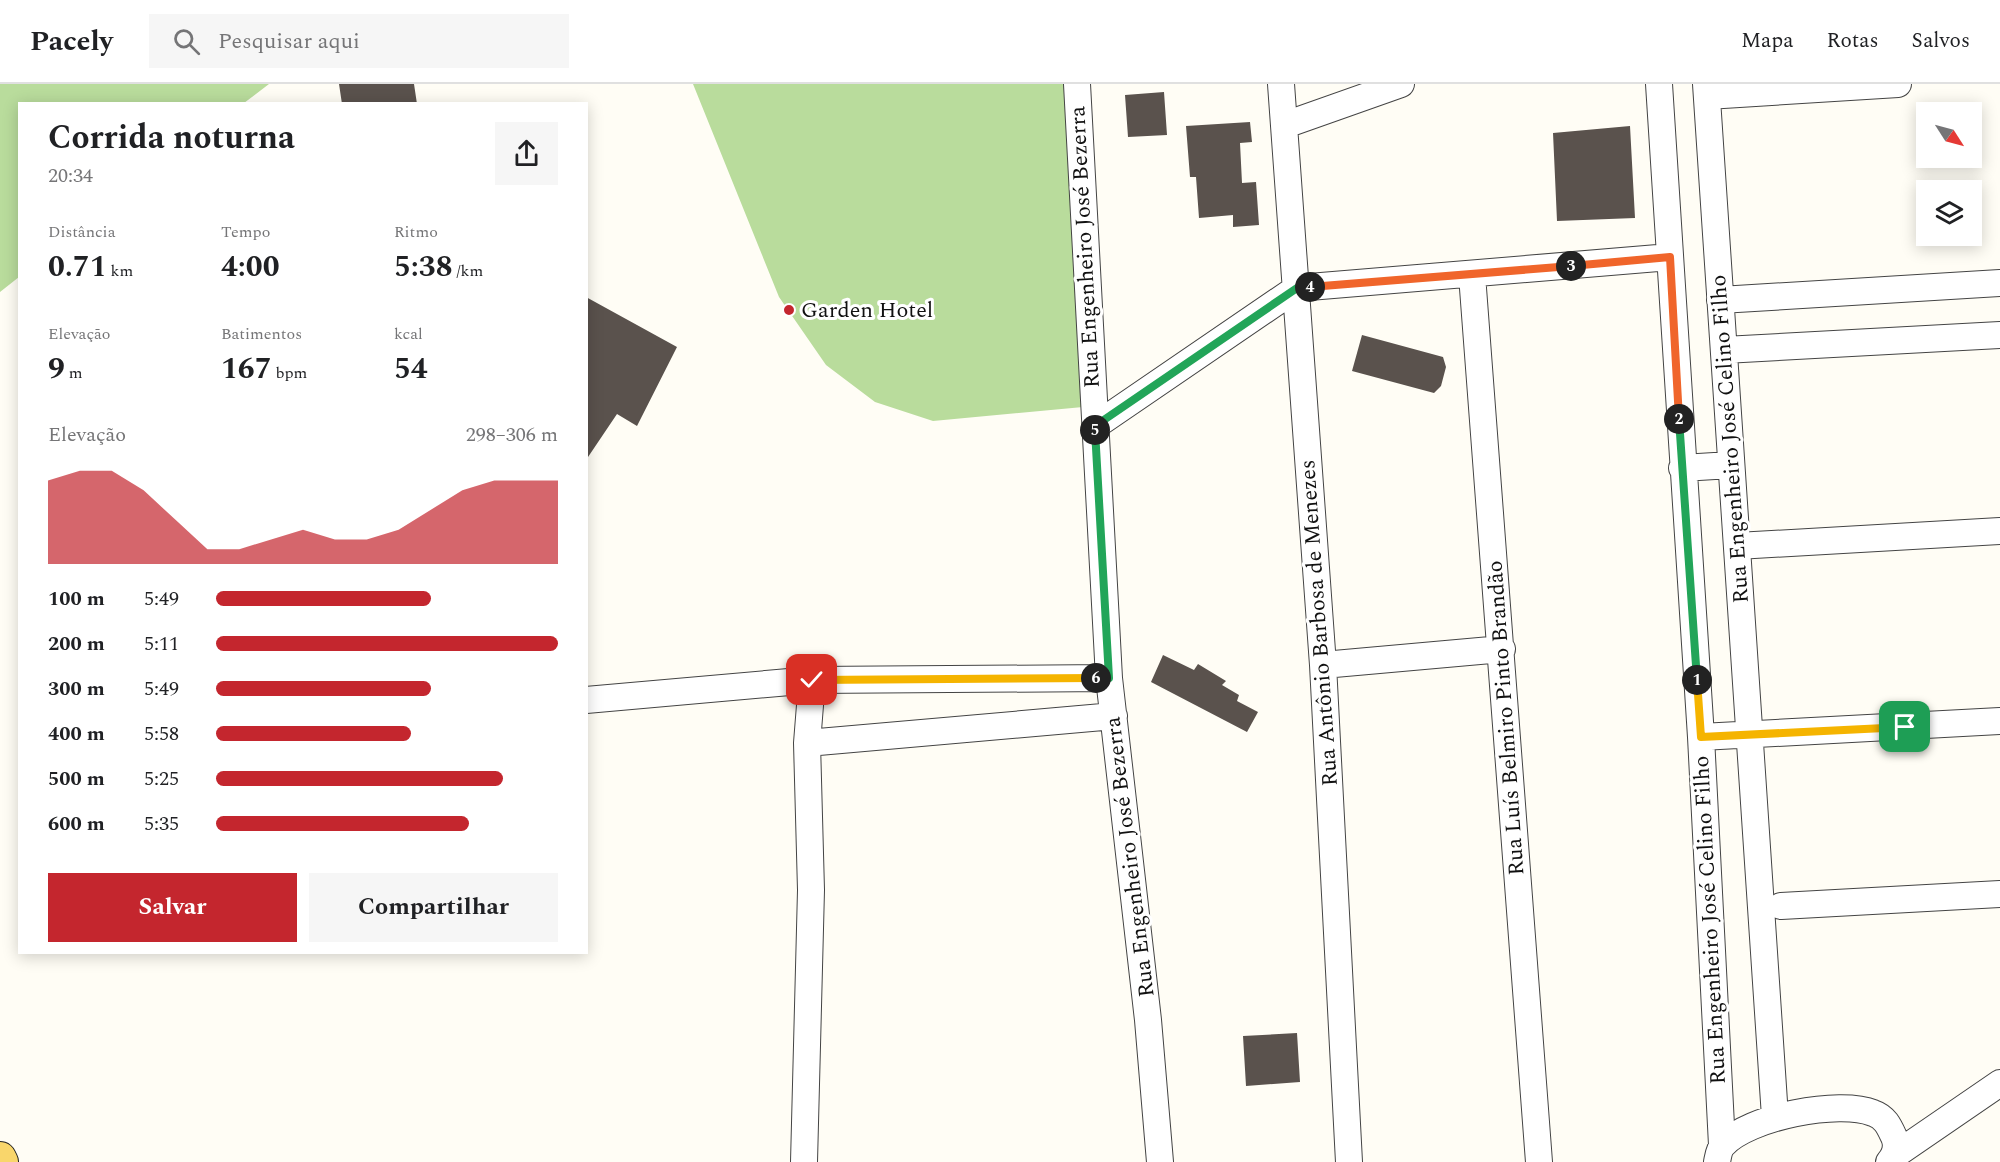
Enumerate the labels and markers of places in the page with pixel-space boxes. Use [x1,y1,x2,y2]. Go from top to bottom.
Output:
pin: 3 [1556,251,1586,281]
pin: 4 [1295,272,1325,302]
place label: Garden Hotel [801,294,933,327]
marker: Garden Hotel [782,303,796,317]
pin: 2 [1664,404,1694,434]
pin: 5 [1080,415,1110,445]
pin [786,654,837,705]
pin: 6 [1081,663,1111,693]
pin: 1 [1682,665,1712,695]
pin [1879,701,1930,752]

